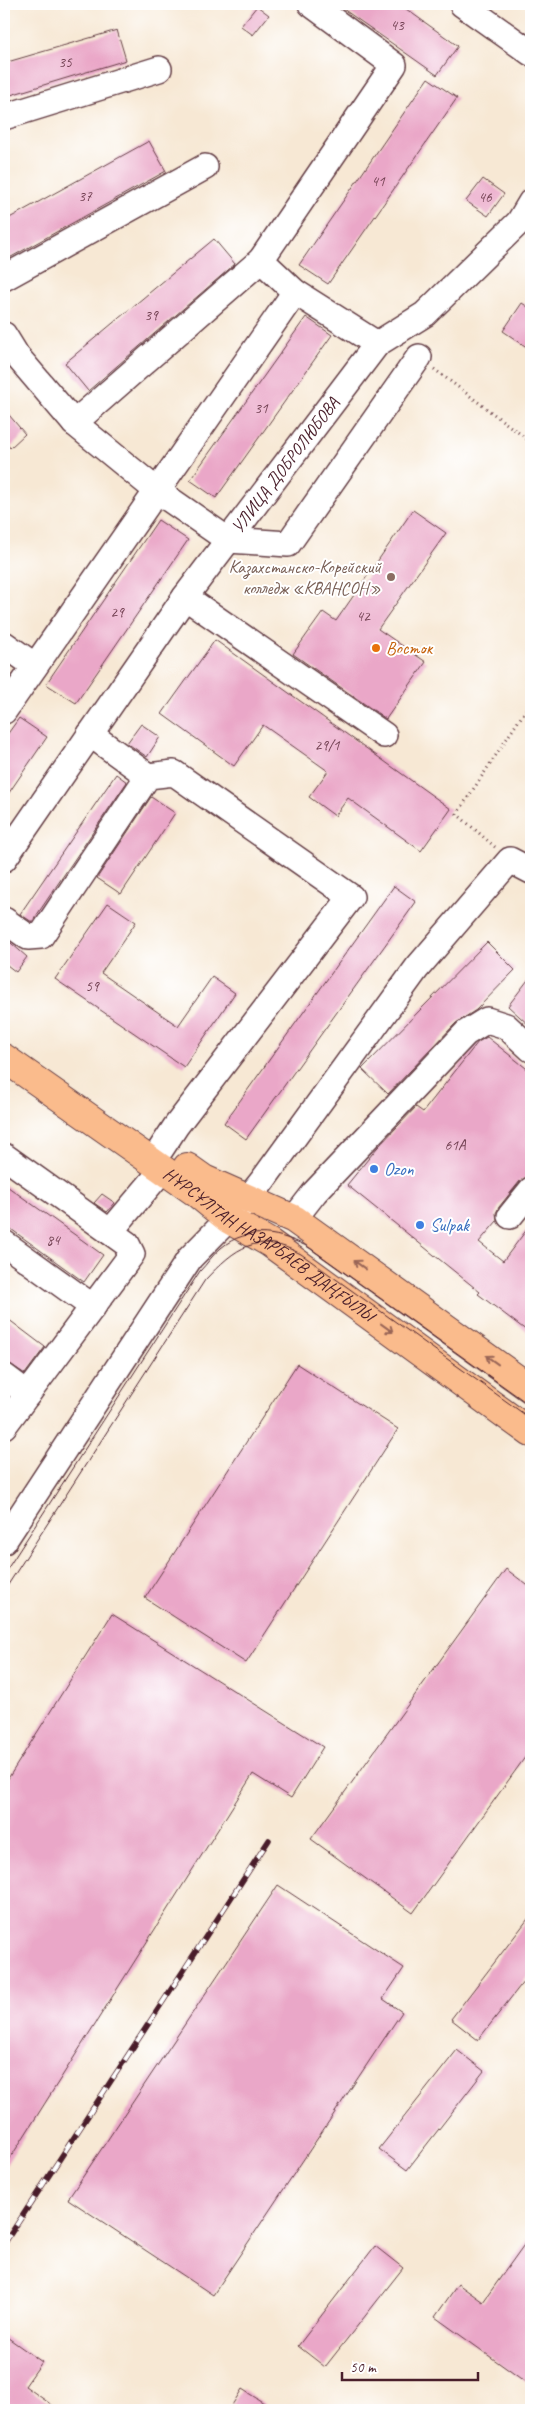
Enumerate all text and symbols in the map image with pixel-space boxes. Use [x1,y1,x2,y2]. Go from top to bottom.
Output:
house number: 43 [390,16,405,35]
house number: 35 [58,53,73,72]
house number: 41 [371,172,386,191]
house number: 37 [78,187,93,206]
house number: 46 [478,188,493,207]
house number: 39 [144,306,159,325]
street label: УЛИЦА ДОБРОЛЮБОВА [227,392,344,537]
house number: 31 [254,399,269,418]
place label: Казахстанско-Корейский колледж «КВАНСОН» [229,556,382,599]
marker: Казахстанско-Корейский колледж «КВАНСОН» [385,571,397,583]
house number: 29 [110,603,125,622]
house number: 42 [356,607,371,626]
place label: Восток [386,637,434,659]
marker: Восток [370,642,382,654]
house number: 29/1 [314,736,341,755]
house number: 59 [85,977,100,996]
house number: 61А [444,1136,467,1155]
place label: Ozon [384,1158,414,1180]
street label: НҰРСҰЛТАН НАЗАРБАЕВ ДАҢҒЫЛЫ [159,1162,381,1328]
marker: Ozon [368,1163,380,1175]
place label: Sulpak [430,1214,470,1236]
marker: Sulpak [414,1219,426,1231]
house number: 84 [46,1231,61,1250]
one-way arrow [353,1260,367,1271]
one-way arrow [380,1323,394,1333]
one-way arrow [485,1355,499,1365]
scale bar [342,2349,479,2381]
text: 50 m [350,2358,377,2377]

